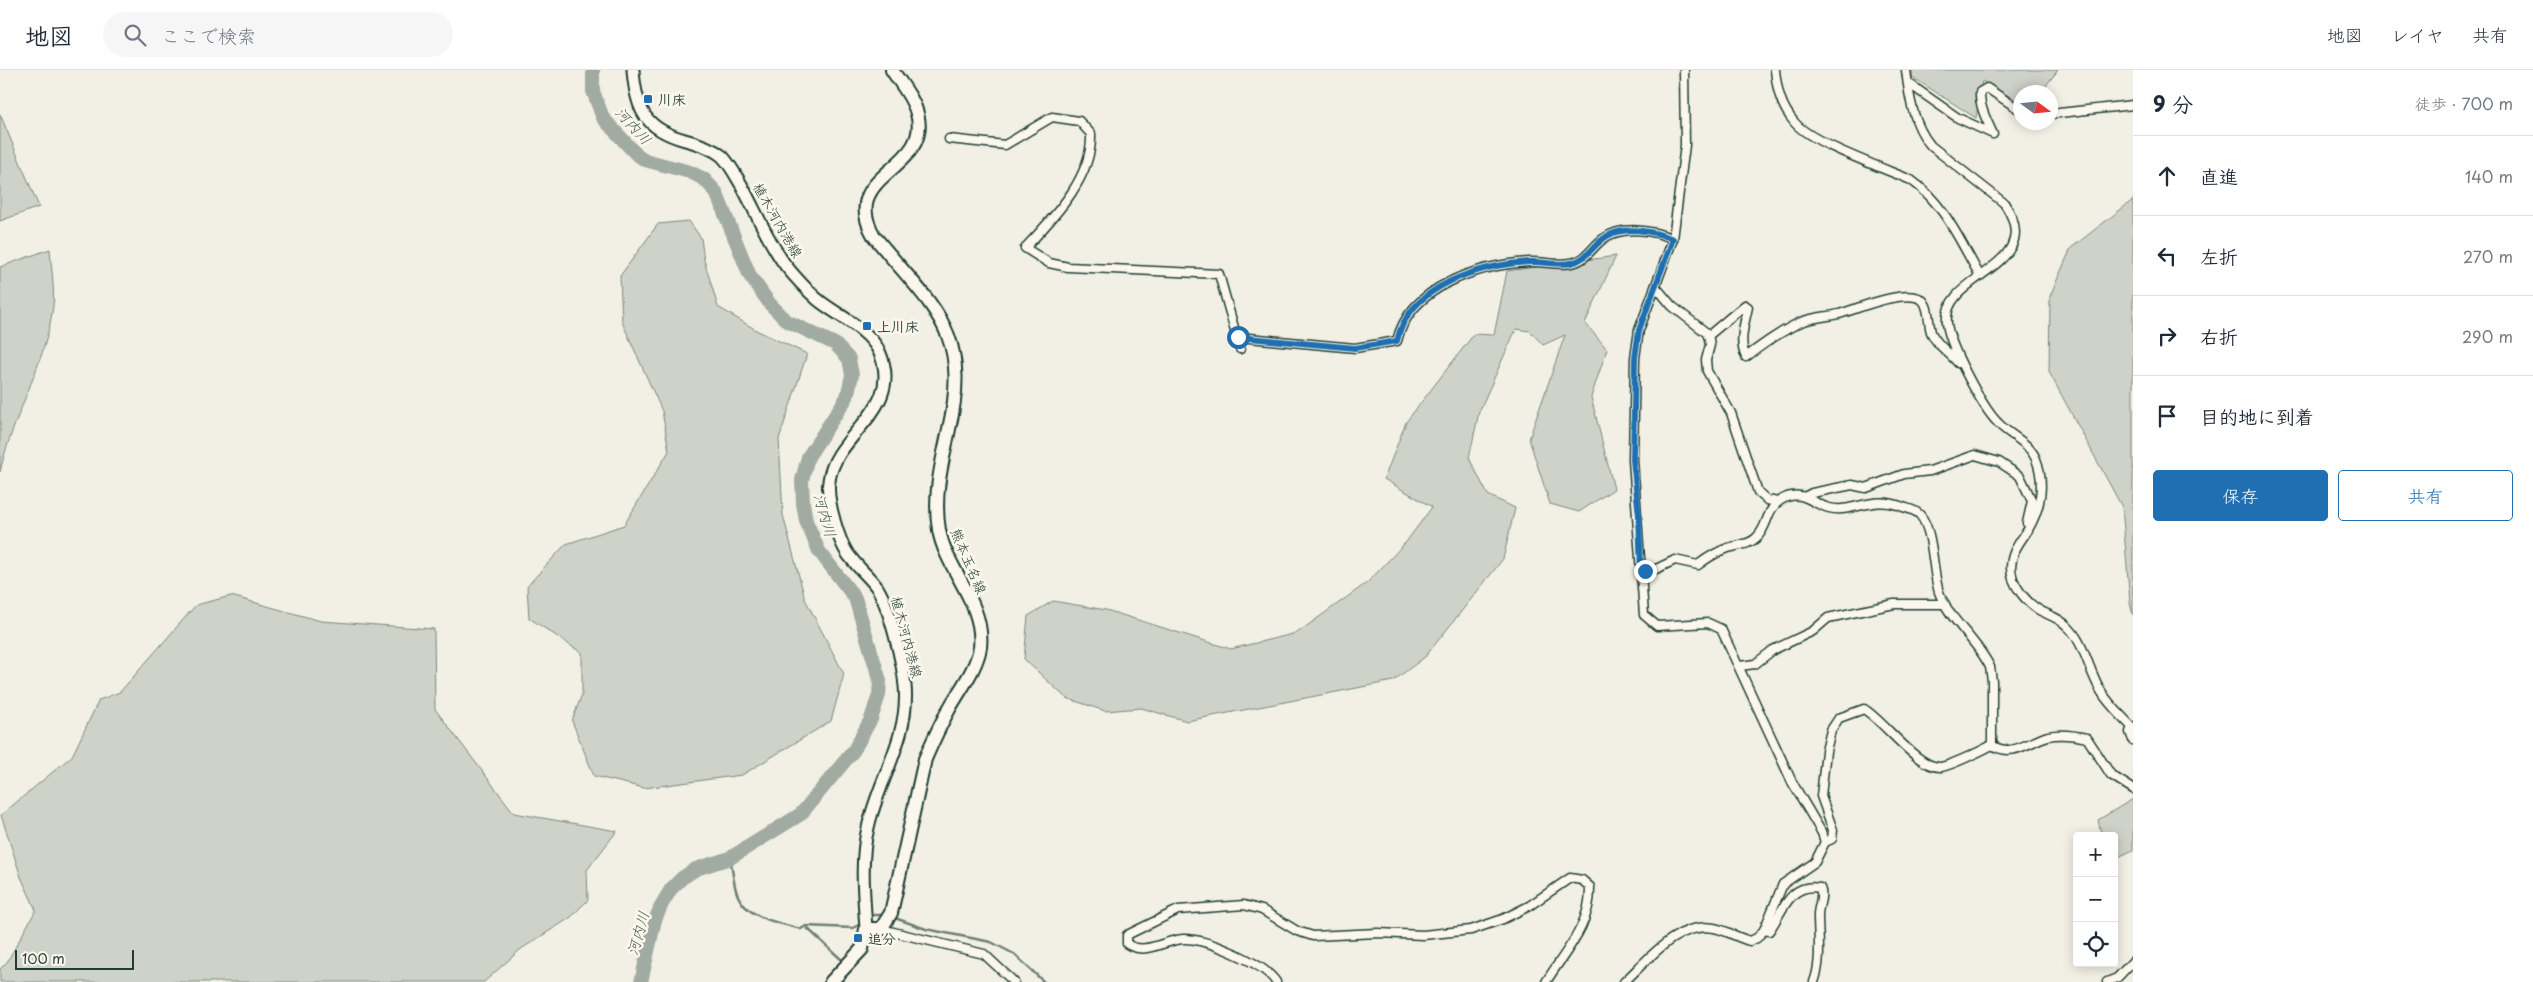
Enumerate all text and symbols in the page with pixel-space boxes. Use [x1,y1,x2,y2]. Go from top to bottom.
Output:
search box [103,12,453,57]
text: 地図 [25,17,73,53]
icon: search [121,21,149,49]
text: ここで検索 [161,21,256,49]
text: 地図 [2327,21,2363,48]
text: レイヤ [2391,21,2444,48]
text: 共有 [2472,21,2508,48]
north arrow [2013,85,2058,130]
text: 9 分 [2153,87,2193,119]
place label: 川床 [658,89,686,110]
text: 徒歩 · 700 m [2415,91,2513,115]
marker: 川床 [642,93,654,105]
water label: 河内川 [610,101,658,149]
icon: ahead [2153,162,2181,190]
text: 直進 [2200,162,2238,190]
text: 140 m [2465,164,2513,188]
street label: 植木河内港線 [748,178,808,262]
icon: left [2153,242,2181,270]
text: 左折 [2200,242,2238,270]
text: 270 m [2463,244,2513,268]
place label: 上川床 [877,316,919,337]
marker: 上川床 [861,320,873,332]
icon: right [2153,322,2181,350]
text: 右折 [2200,322,2238,350]
text: 290 m [2462,324,2513,348]
route start [1227,326,1250,349]
icon: arrive [2153,402,2181,430]
text: 目的地に到着 [2200,402,2314,430]
button: 保存 [2153,470,2328,521]
button: 共有 [2338,470,2513,521]
water label: 河内川 [809,490,843,540]
street label: 熊本玉名線 [946,525,992,597]
route end [1634,560,1657,583]
street label: 植木河内港線 [886,594,928,680]
map controls [2073,832,2118,967]
button: + [2073,832,2118,877]
button: − [2073,877,2118,922]
water label: 河内川 [620,908,654,958]
button: locate [2073,922,2118,967]
place label: 追分 [868,928,896,949]
marker: 追分 [852,932,864,944]
scale bar [15,947,134,970]
text: 100 m [22,948,65,969]

